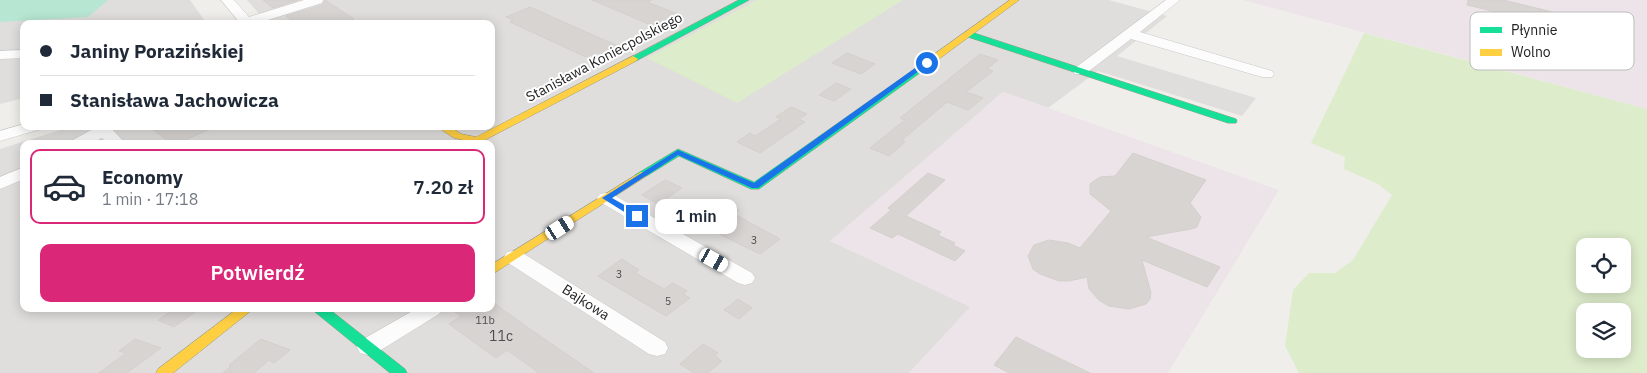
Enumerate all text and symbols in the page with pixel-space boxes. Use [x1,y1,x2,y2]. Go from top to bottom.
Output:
street label: Stanisława Koniecpolskiego [523,8,685,106]
legend [1470,12,1634,70]
text: Płynnie [1511,21,1558,39]
text: Janiny Porazińskiej [70,39,244,63]
text: Wolno [1511,43,1551,61]
route start [916,52,938,74]
text: Stanisława Jachowicza [70,88,279,112]
icon: car [42,164,87,209]
text: Economy [102,165,183,189]
text: 7.20 zł [413,175,473,199]
text: 1 min · 17:18 [102,189,198,209]
callout: 1 min [654,198,737,234]
route end [626,205,648,227]
text: 1 min [675,206,717,226]
car [543,214,576,242]
house number: 3 [751,233,757,247]
map controls [1576,238,1631,358]
button: locate [1576,238,1631,293]
button: Potwierdź [40,244,475,302]
car [697,246,730,274]
house number: 3 [616,267,622,281]
street label: Bajkowa [559,280,614,324]
house number: 5 [665,294,671,308]
button: layers [1576,303,1631,358]
house number: 11b [475,313,495,327]
house number: 11c [489,327,513,345]

